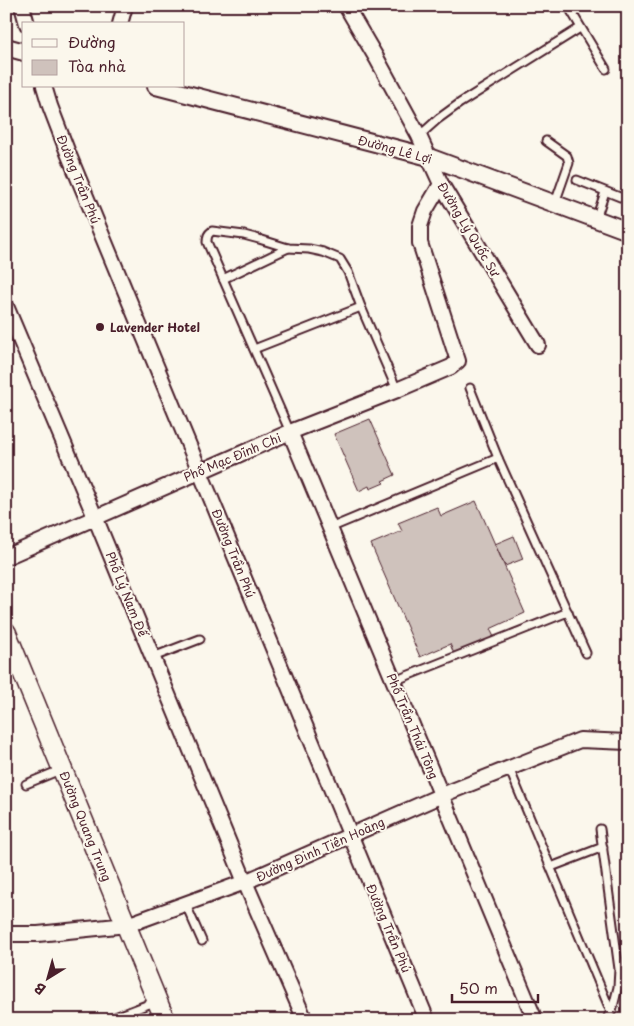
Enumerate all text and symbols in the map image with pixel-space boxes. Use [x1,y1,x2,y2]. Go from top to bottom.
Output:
legend [22,22,185,88]
text: Đường [68,30,116,53]
text: Tòa nhà [68,54,126,77]
street label: Đường Lê Lợi [356,130,434,168]
street label: Đường Trần Phú [53,132,105,226]
street label: Đường Lý Quốc Sư [434,178,505,280]
place label: Lavender Hotel [110,318,200,336]
marker: Lavender Hotel [94,321,106,333]
street label: Phố Mạc Đĩnh Chi [180,428,284,486]
street label: Đường Trần Phú [208,506,260,600]
street label: Phố Lý Nam Đế [102,549,153,640]
street label: Phố Trần Thái Tông [383,670,443,782]
street label: Đường Quang Trung [56,768,116,884]
street label: Đường Đinh Tiên Hoàng [253,812,387,886]
street label: Đường Trần Phú [362,881,416,975]
north arrow [22,954,72,1004]
scale bar [452,971,538,1003]
text: 50 m [459,976,498,999]
text: B [30,978,50,1000]

